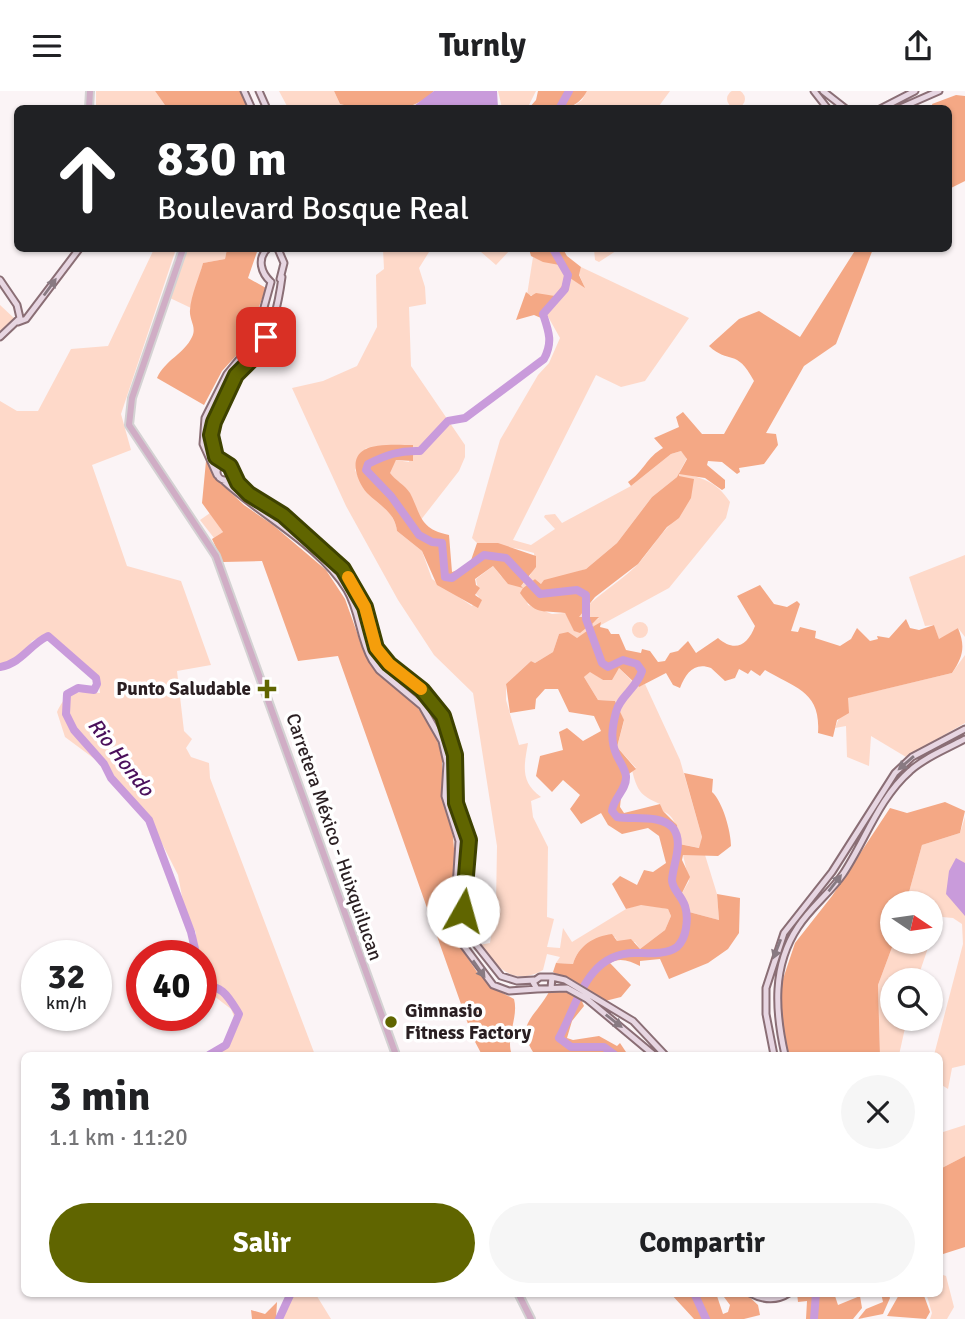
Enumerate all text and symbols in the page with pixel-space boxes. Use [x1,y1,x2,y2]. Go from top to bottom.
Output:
text: Turnly [439,26,526,65]
icon: menu [28,27,66,65]
icon: share [899,27,937,65]
text: 830 m [157,129,287,189]
icon: ahead [42,133,133,224]
text: Boulevard Bosque Real [157,189,469,228]
one-way arrow [43,278,57,296]
pin [236,307,296,367]
icon: arrive [247,318,285,356]
place label: Punto Saludable [116,677,251,701]
marker: Punto Saludable [257,679,277,699]
street label: Carretera México - Huixquilucan [280,710,388,964]
water label: Rio Hondo [82,713,160,802]
one-way arrow [898,755,915,770]
position arrow [426,874,500,948]
one-way arrow [828,874,842,892]
north arrow [880,891,943,954]
map controls [880,891,943,1031]
one-way arrow [772,938,783,959]
speed limit sign: 40 [126,940,217,1031]
text: 32 [48,955,85,998]
one-way arrow [472,960,486,978]
button: search [880,968,943,1031]
text: km/h [46,992,87,1014]
place label: Gimnasio Fitness Factory [405,999,532,1045]
one-way arrow [604,1013,622,1028]
marker: Gimnasio Fitness Factory [383,1014,399,1030]
text: 3 min [49,1071,150,1122]
button: close [841,1075,915,1149]
text: 1.1 km · 11:20 [49,1123,188,1152]
button: Salir [49,1203,475,1283]
button: Compartir [489,1203,915,1283]

